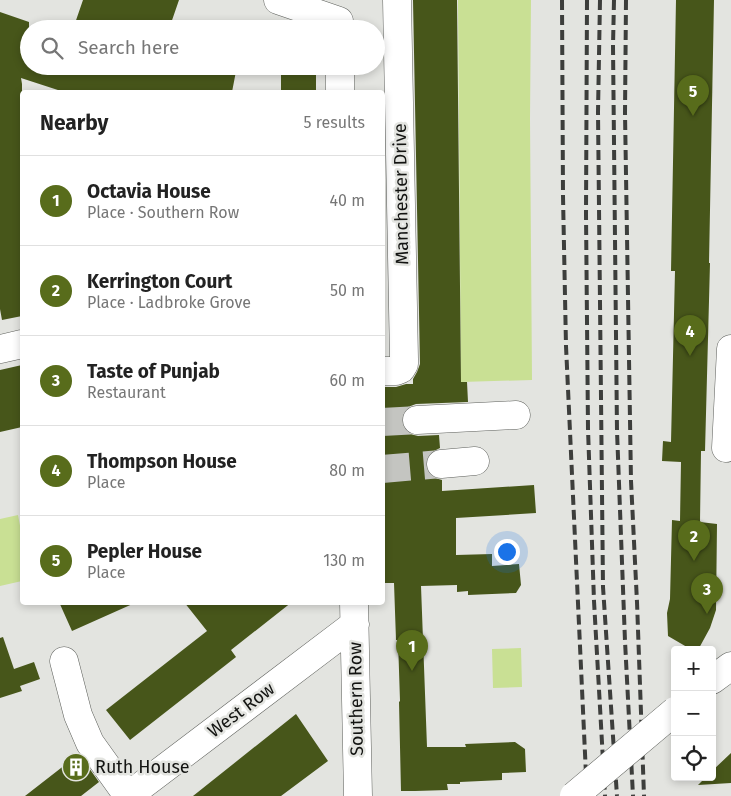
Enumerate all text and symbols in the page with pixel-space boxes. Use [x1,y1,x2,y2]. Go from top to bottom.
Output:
search box [20,20,385,75]
icon: search [38,34,66,62]
text: Search here [78,36,179,59]
pin: 5 [677,75,709,116]
text: Nearby [40,110,108,136]
text: 5 results [304,113,365,132]
street label: Manchester Drive [389,123,413,265]
text: Octavia House [87,180,211,203]
text: 1 [52,191,60,210]
text: 40 m [330,191,365,210]
text: Place · Southern Row [87,203,239,222]
text: Kerrington Court [87,270,232,293]
text: 2 [52,281,60,300]
text: 50 m [330,281,365,300]
text: Place · Ladbroke Grove [87,293,251,312]
pin: 4 [674,315,706,356]
text: Taste of Punjab [87,360,220,383]
text: 3 [52,371,60,390]
text: 60 m [330,371,365,390]
text: Restaurant [87,383,166,402]
text: Thompson House [87,450,237,473]
text: 4 [51,461,61,480]
text: 80 m [329,461,365,480]
text: Place [87,473,126,492]
pin: 2 [678,520,710,561]
your location [494,539,520,565]
text: Pepler House [87,540,202,563]
text: 5 [52,551,60,570]
text: 130 m [323,551,365,570]
text: Place [87,563,126,582]
pin: 3 [691,573,723,614]
pin: 1 [396,630,428,671]
street label: Southern Row [344,642,368,756]
map controls [671,646,716,781]
button: + [671,646,716,691]
street label: West Row [203,678,279,742]
button: − [671,691,716,736]
button: locate [671,736,716,781]
building icon: Ruth House [61,752,91,782]
place label: Ruth House [95,756,190,778]

